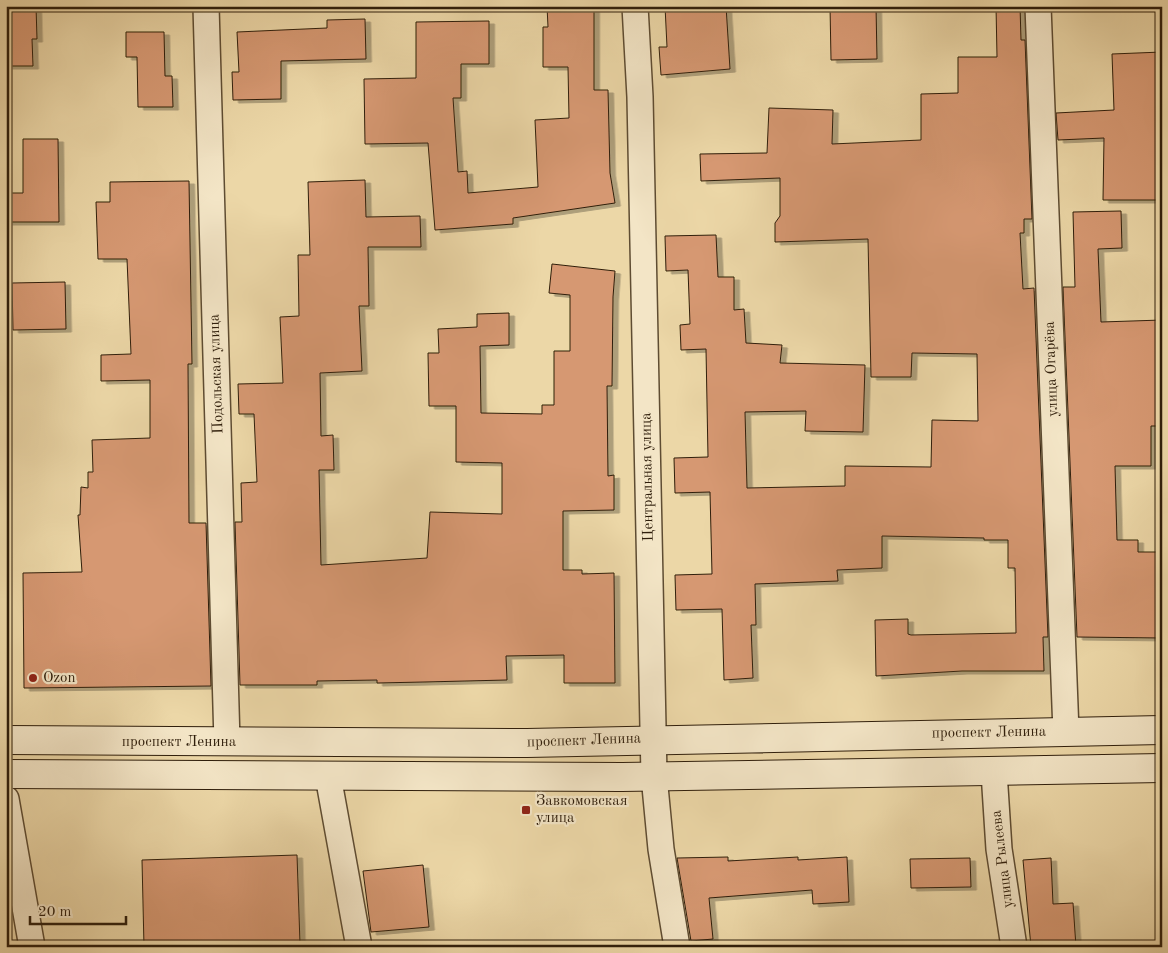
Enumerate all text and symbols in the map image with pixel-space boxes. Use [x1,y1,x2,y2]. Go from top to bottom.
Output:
street label: Подольская улица [207,313,227,434]
street label: улица Огарёва [1043,320,1061,417]
street label: Центральная улица [639,412,657,542]
place label: Ozon [43,671,76,686]
marker: Ozon [27,672,39,684]
street label: проспект Ленина [932,724,1047,741]
street label: проспект Ленина [527,731,642,750]
street label: проспект Ленина [122,735,237,750]
place label: Завкомовская улица [536,794,628,826]
marker: Завкомовская улица [520,804,532,816]
street label: улица Рылеева [989,809,1016,909]
scale bar [30,893,126,925]
text: 20 m [38,905,72,920]

